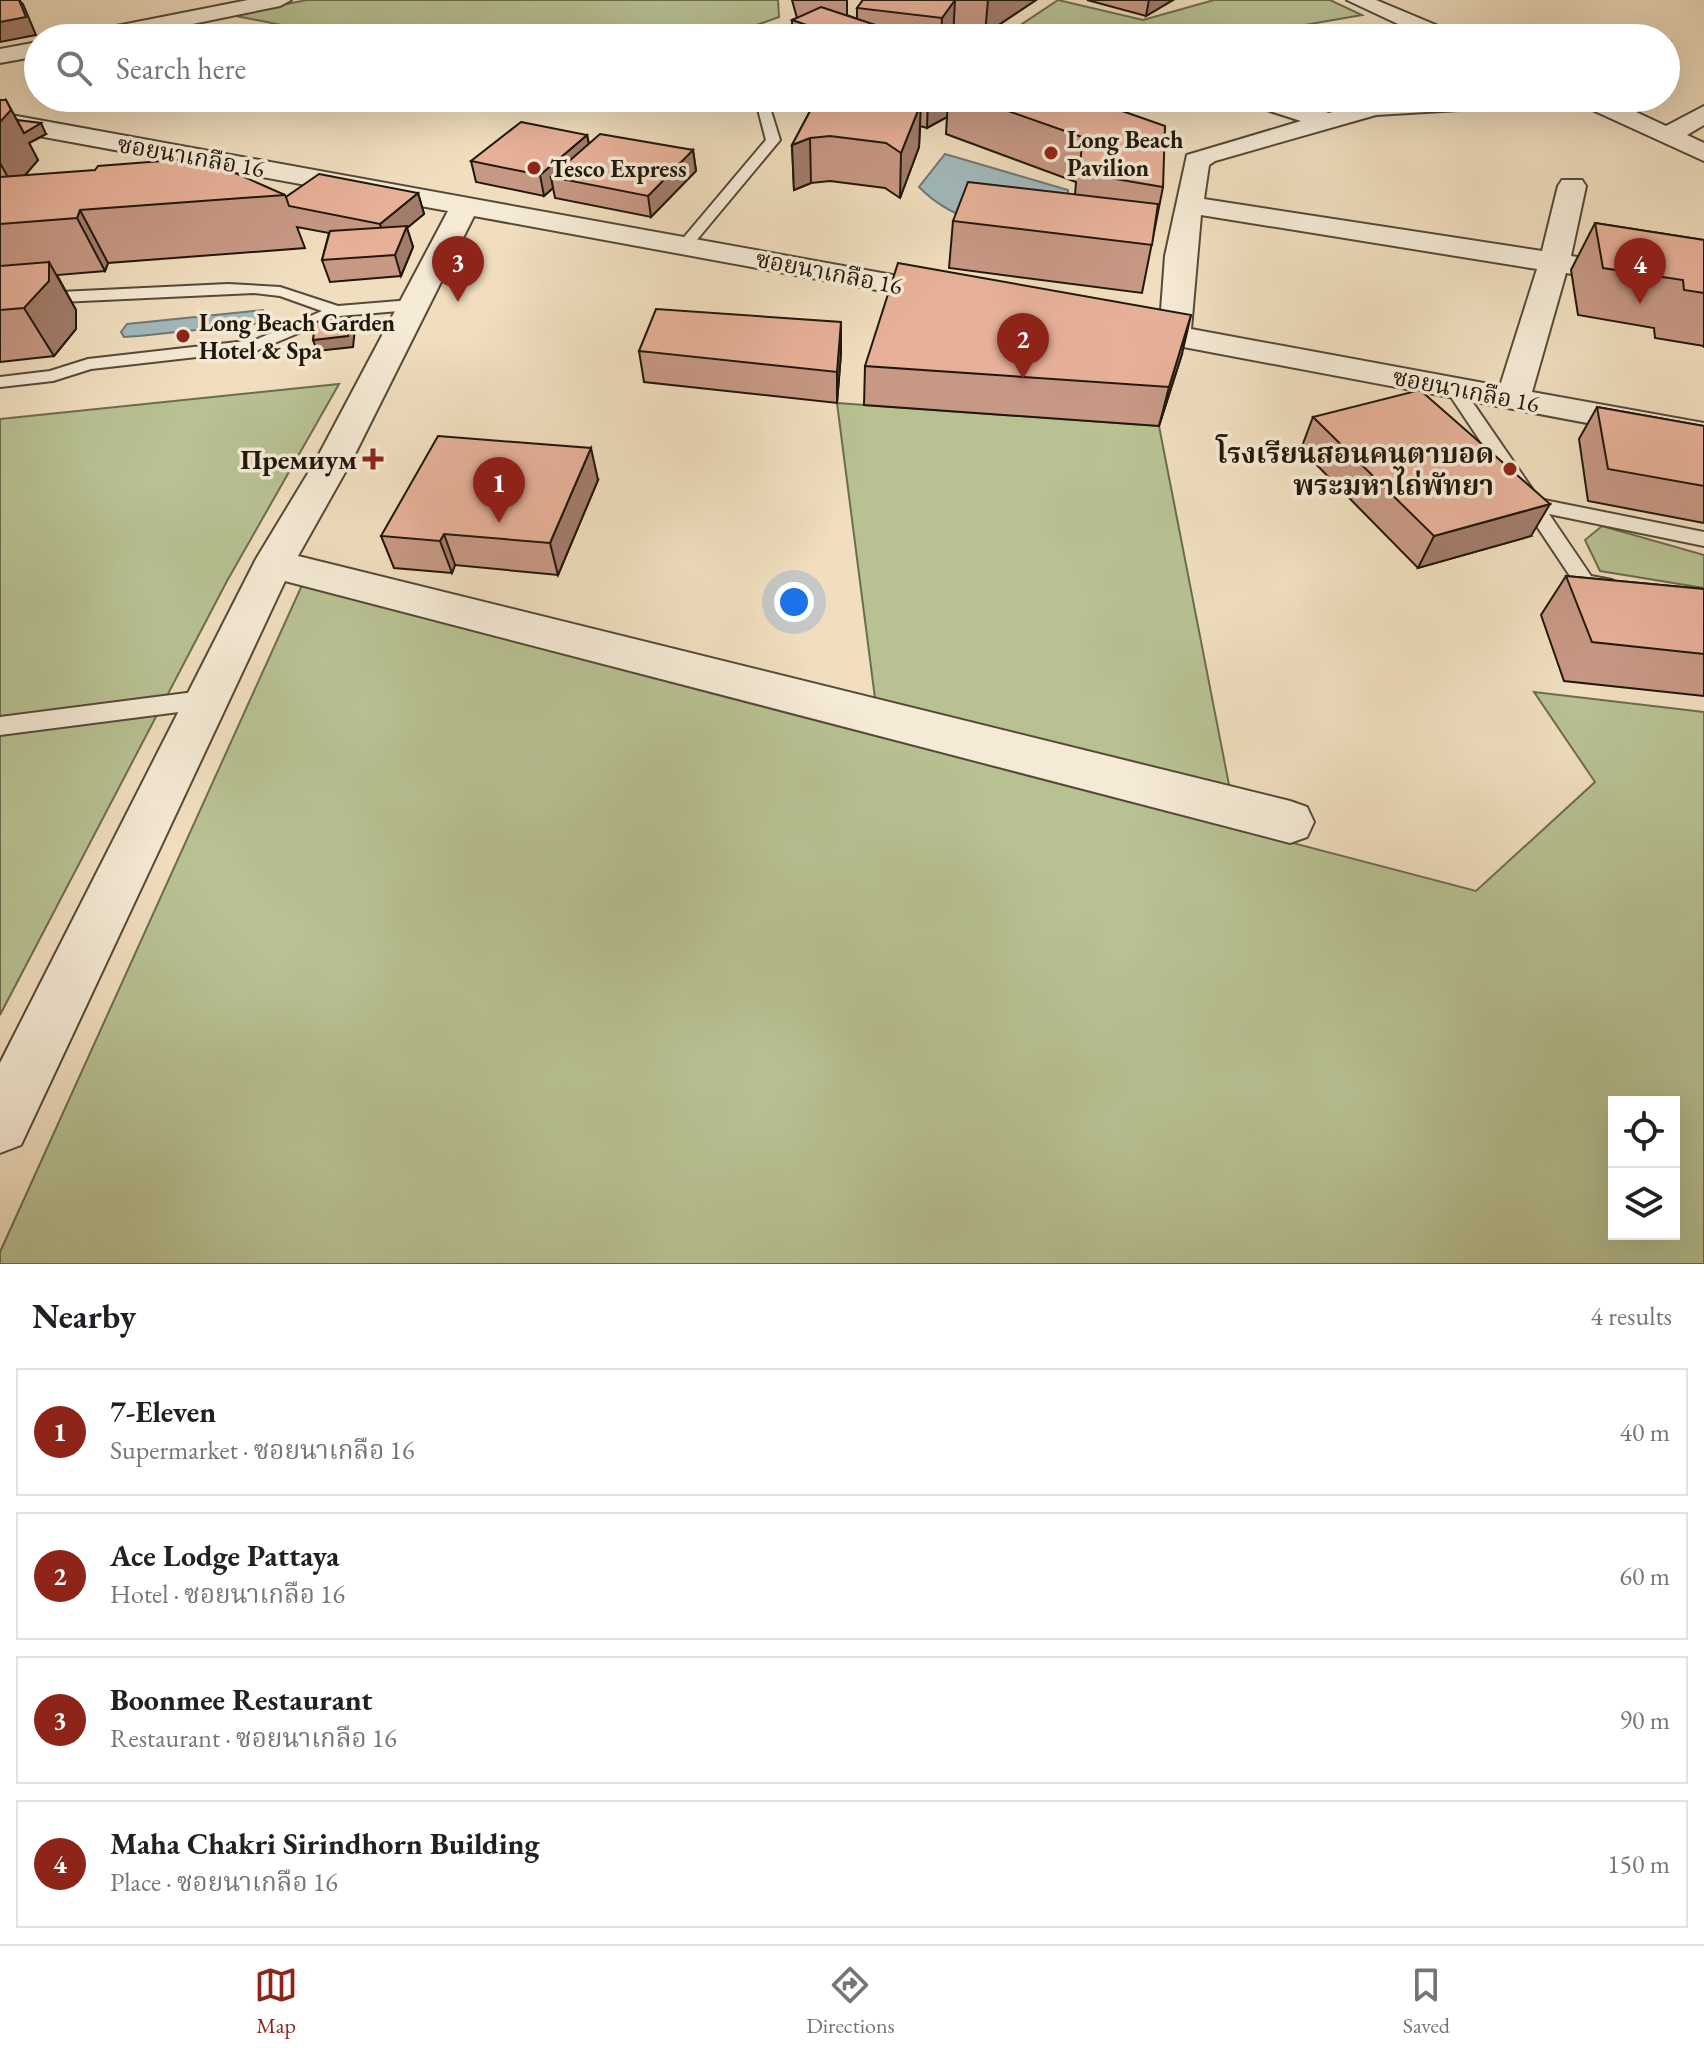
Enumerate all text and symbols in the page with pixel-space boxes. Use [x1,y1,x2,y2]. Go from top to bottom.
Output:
search box [24,24,1680,112]
icon: search [52,46,96,90]
text: Search here [116,49,246,88]
place label: Long Beach Pavilion [1067,124,1184,183]
street label: ซอยนาเกลือ 16 [115,128,267,184]
marker: Long Beach Pavilion [1042,144,1060,162]
place label: Tesco Express [550,153,687,184]
marker: Tesco Express [525,159,543,177]
pin: 3 [432,236,484,302]
pin: 4 [1614,238,1666,304]
street label: ซอยนาเกลือ 16 [753,243,905,301]
place label: Long Beach Garden Hotel & Spa [199,307,395,366]
pin: 2 [997,313,1049,379]
marker: Long Beach Garden Hotel & Spa [174,327,192,345]
street label: ซอยนาเกลือ 16 [1390,361,1542,419]
place label: โรงเรียนสอนคนตาบอด พระมหาไถ่พัทยา [1215,434,1494,503]
place label: Премиум [240,441,357,477]
marker: Премиум [364,450,382,468]
pin: 1 [473,457,525,523]
marker: โรงเรียนสอนคนตาบอด พระมหาไถ่พัทยา [1501,460,1519,478]
your location [774,582,814,622]
map controls [1608,1096,1680,1240]
button: locate [1608,1096,1680,1168]
button: layers [1608,1168,1680,1240]
text: Nearby [32,1294,136,1338]
text: 4 results [1591,1299,1672,1333]
text: 7-Eleven [110,1392,216,1431]
text: 1 [53,1415,67,1449]
text: 40 m [1620,1415,1670,1449]
text: Supermarket · ซอยนาเกลือ 16 [110,1433,414,1467]
text: Ace Lodge Pattaya [110,1536,339,1575]
text: 2 [53,1559,67,1593]
text: 60 m [1620,1559,1670,1593]
text: Hotel · ซอยนาเกลือ 16 [110,1577,345,1611]
text: Boonmee Restaurant [110,1680,373,1719]
text: 3 [53,1703,67,1737]
text: 90 m [1620,1703,1670,1737]
text: Restaurant · ซอยนาเกลือ 16 [110,1721,397,1755]
text: Maha Chakri Sirindhorn Building [110,1824,540,1863]
text: 4 [53,1847,67,1881]
text: 150 m [1607,1847,1670,1881]
text: Place · ซอยนาเกลือ 16 [110,1865,338,1899]
tab: Map [254,1963,298,2040]
tab: Directions [806,1963,895,2040]
tab: Saved [1403,1963,1450,2040]

